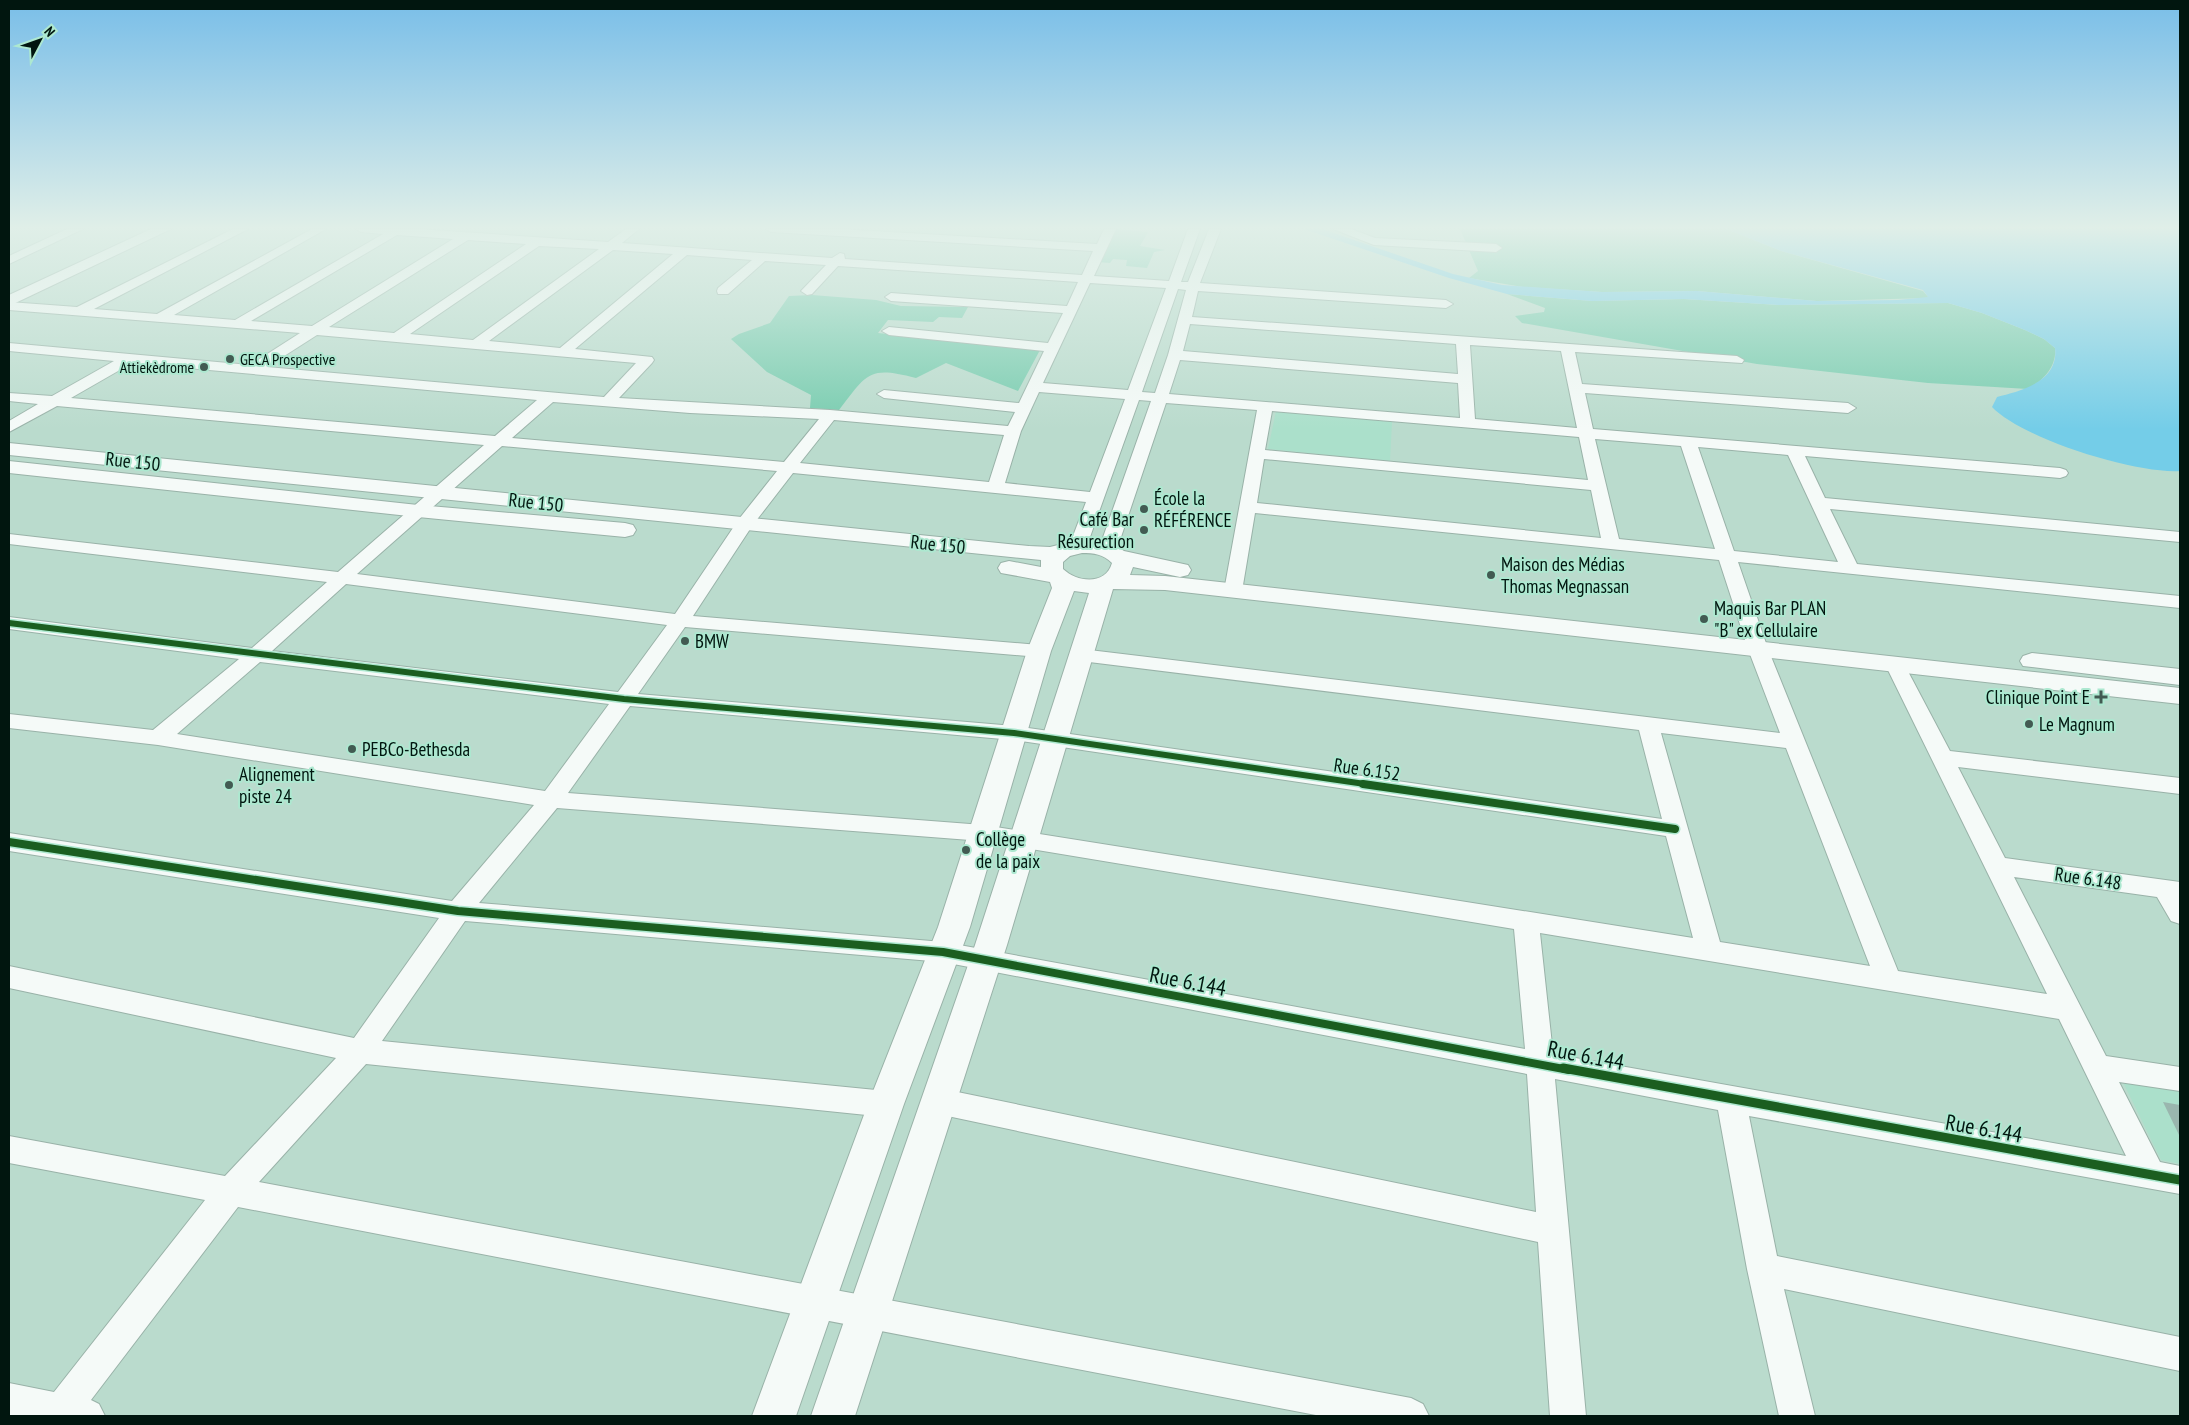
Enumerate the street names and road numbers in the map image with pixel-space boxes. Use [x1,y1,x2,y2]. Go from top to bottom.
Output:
street label: Rue 150 [104,446,162,476]
street label: Rue 150 [507,487,565,517]
street label: Rue 150 [909,529,967,559]
street label: Rue 6.152 [1332,752,1402,786]
street label: Rue 6.148 [2053,861,2123,895]
street label: Rue 6.144 [1147,960,1229,1002]
street label: Rue 6.144 [1545,1034,1627,1076]
street label: Rue 6.144 [1943,1107,2025,1149]

